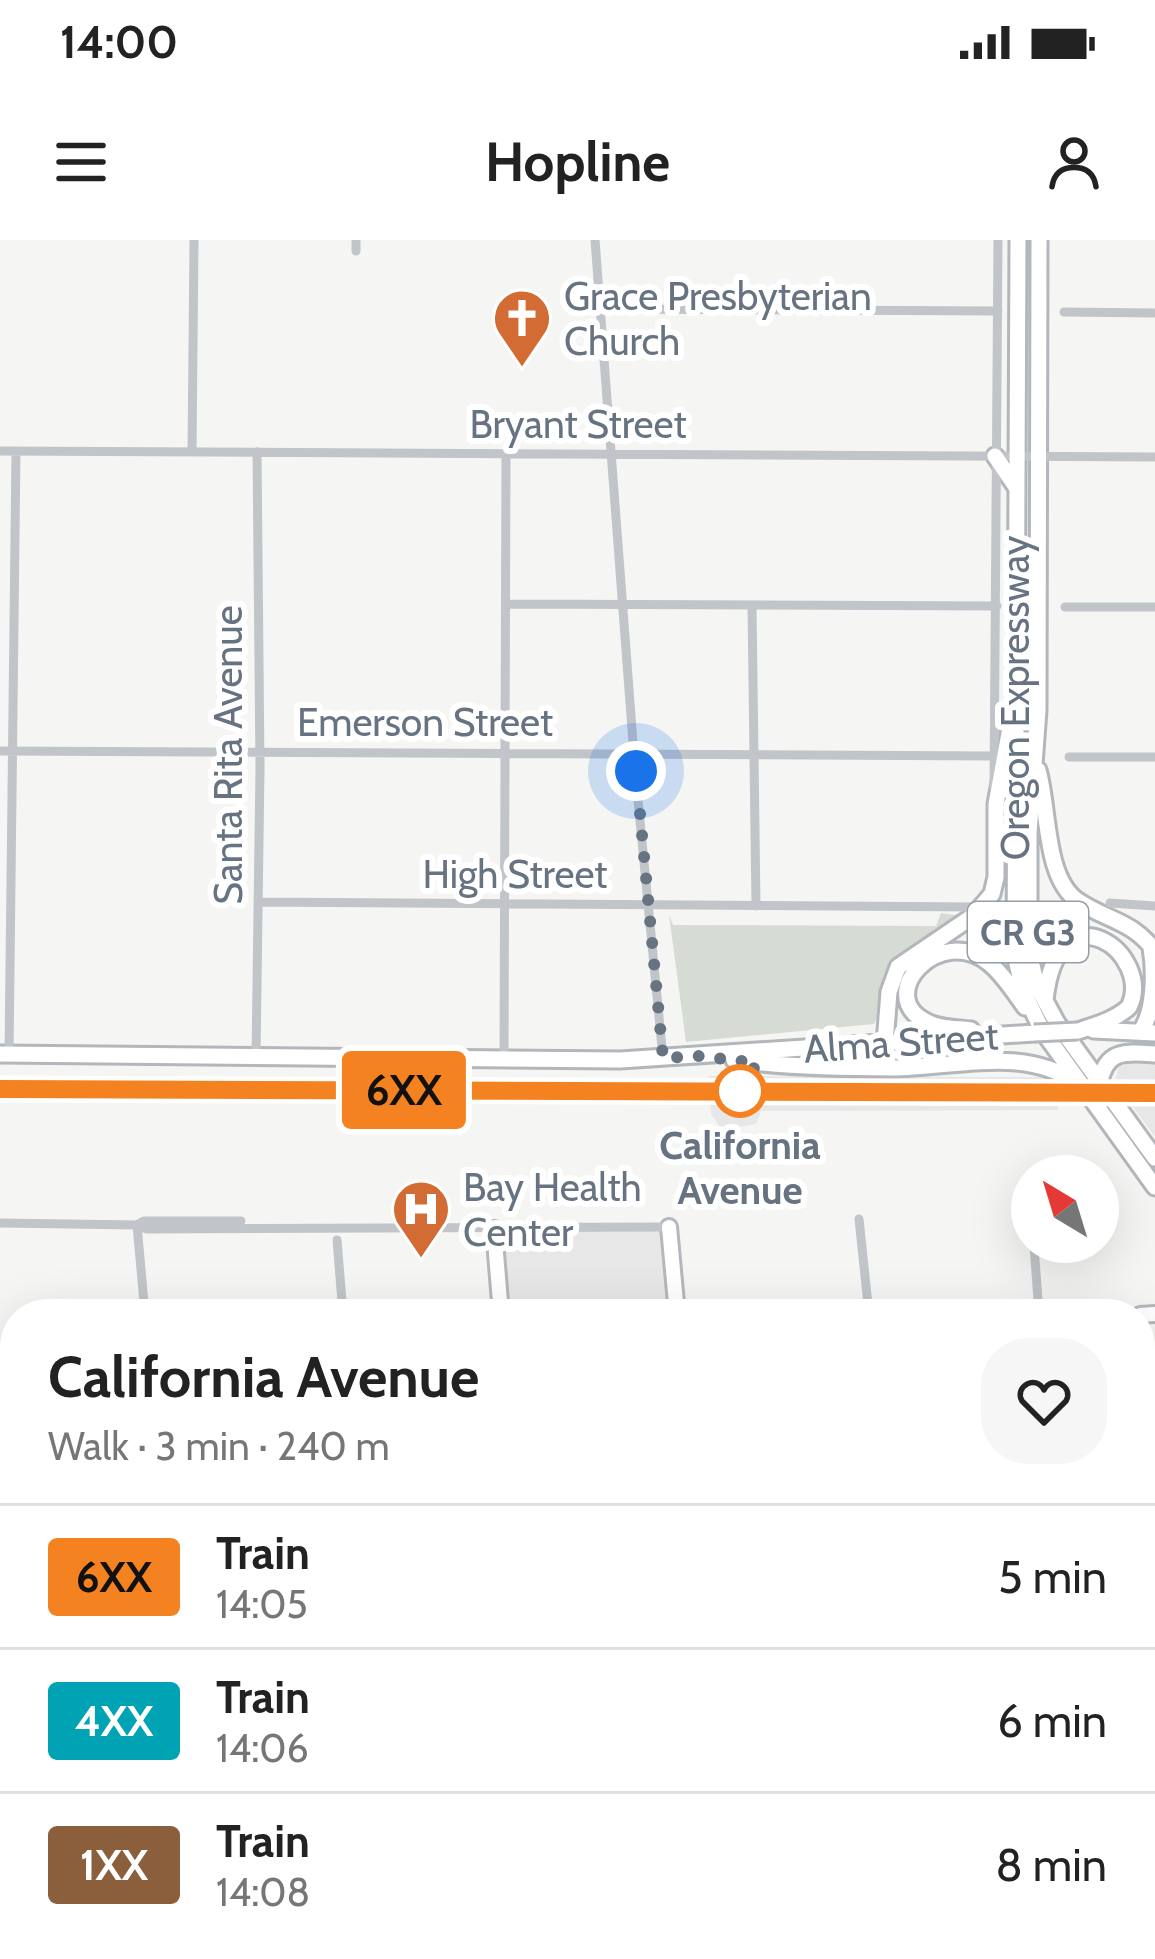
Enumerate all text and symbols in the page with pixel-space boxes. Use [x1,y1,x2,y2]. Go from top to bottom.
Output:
text: 14:00 [60,15,178,69]
icon: menu [48,129,114,195]
text: Hopline [485,129,670,195]
icon: person [1041,129,1107,195]
place label: Grace Presbyterian Church [564,272,872,365]
church icon: Grace Presbyterian Church [491,287,553,369]
street label: Bryant Street [469,400,687,448]
street label: Oregon Expressway [991,535,1039,860]
street label: Santa Rita Avenue [204,605,252,905]
street label: Emerson Street [297,698,553,746]
your location [606,741,666,801]
street label: High Street [422,850,608,898]
road number: CR G3 [968,902,1088,962]
street label: Alma Street [802,1011,1000,1073]
line badge: 6XX [335,1051,473,1129]
text: 6XX [366,1064,442,1116]
marker: California Avenue [715,1066,765,1116]
place label: California Avenue [659,1121,821,1214]
north arrow [1011,1155,1119,1263]
map controls [1011,1155,1119,1263]
place label: Bay Health Center [463,1163,642,1256]
hospital icon: Bay Health Center [390,1178,452,1260]
button: heart [981,1338,1107,1464]
text: California Avenue [48,1342,479,1411]
text: Walk · 3 min · 240 m [48,1422,390,1470]
text: Train [216,1526,310,1580]
text: 5 min [998,1550,1107,1604]
text: 6XX [76,1551,152,1603]
text: 14:05 [216,1580,308,1628]
text: Train [216,1670,310,1724]
text: 6 min [997,1694,1107,1748]
text: 4XX [75,1695,153,1747]
text: 14:06 [216,1724,309,1772]
text: Train [216,1814,310,1868]
text: 8 min [995,1838,1107,1892]
text: 1XX [80,1839,148,1891]
text: 14:08 [216,1868,310,1916]

